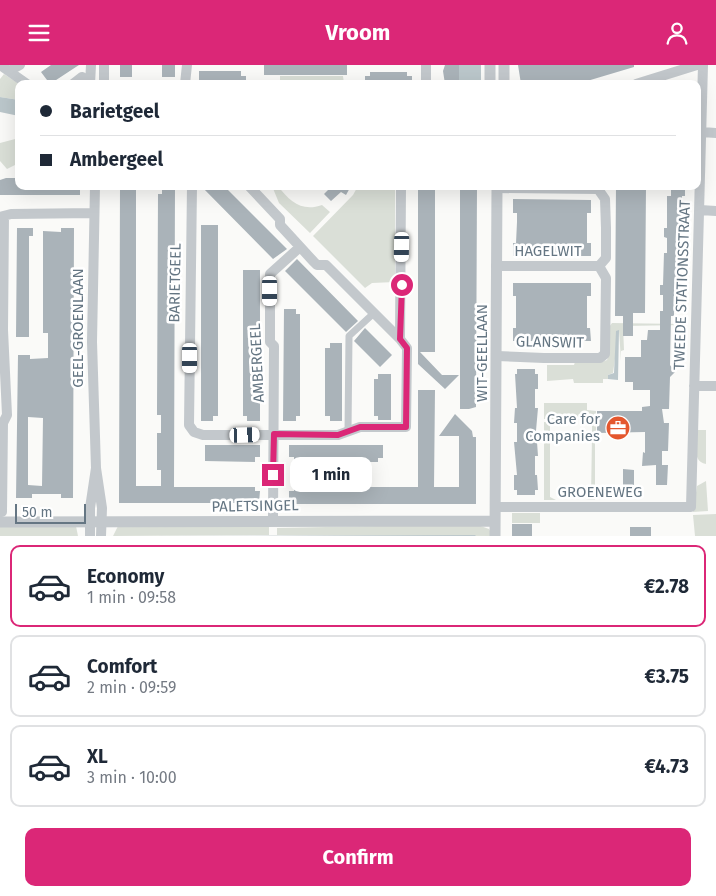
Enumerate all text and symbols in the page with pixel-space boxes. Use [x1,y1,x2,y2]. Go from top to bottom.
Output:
icon: menu [25,19,53,47]
text: Vroom [326,19,390,46]
icon: person [663,19,691,47]
text: Barietgeel [70,100,159,123]
text: Ambergeel [70,148,163,171]
street label: TWEEDE STATIONSSTRAAT [670,199,694,370]
car [394,232,409,262]
street label: HAGELWIT [514,242,582,260]
street label: BARIETGEEL [165,243,185,323]
street label: GEEL-GROENLAAN [69,268,87,388]
route start [391,274,413,296]
car [262,276,277,306]
street label: WIT-GEELLAAN [473,304,491,402]
street label: AMBERGEEL [246,322,268,403]
street label: GLANSWIT [516,332,585,352]
car [182,343,197,373]
place label: Care for Companies [525,410,600,445]
office icon: Care for Companies [605,415,631,441]
car [229,427,260,443]
callout: 1 min [290,457,373,493]
route end [262,464,284,486]
text: 1 min [312,465,350,484]
street label: GROENEWEG [558,483,642,501]
street label: PALETSINGEL [211,496,299,516]
scale bar [15,501,86,524]
text: 50 m [22,504,53,521]
icon: car [27,564,72,609]
text: Economy [87,565,164,588]
text: €2.78 [644,575,689,598]
text: 1 min · 09:58 [87,588,176,607]
icon: car [27,654,72,699]
text: Comfort [87,655,157,678]
text: €3.75 [644,665,689,688]
text: 2 min · 09:59 [87,678,176,697]
icon: car [27,744,72,789]
text: XL [87,745,108,768]
text: €4.73 [644,755,689,778]
text: 3 min · 10:00 [87,768,177,787]
button: Confirm [25,828,691,886]

